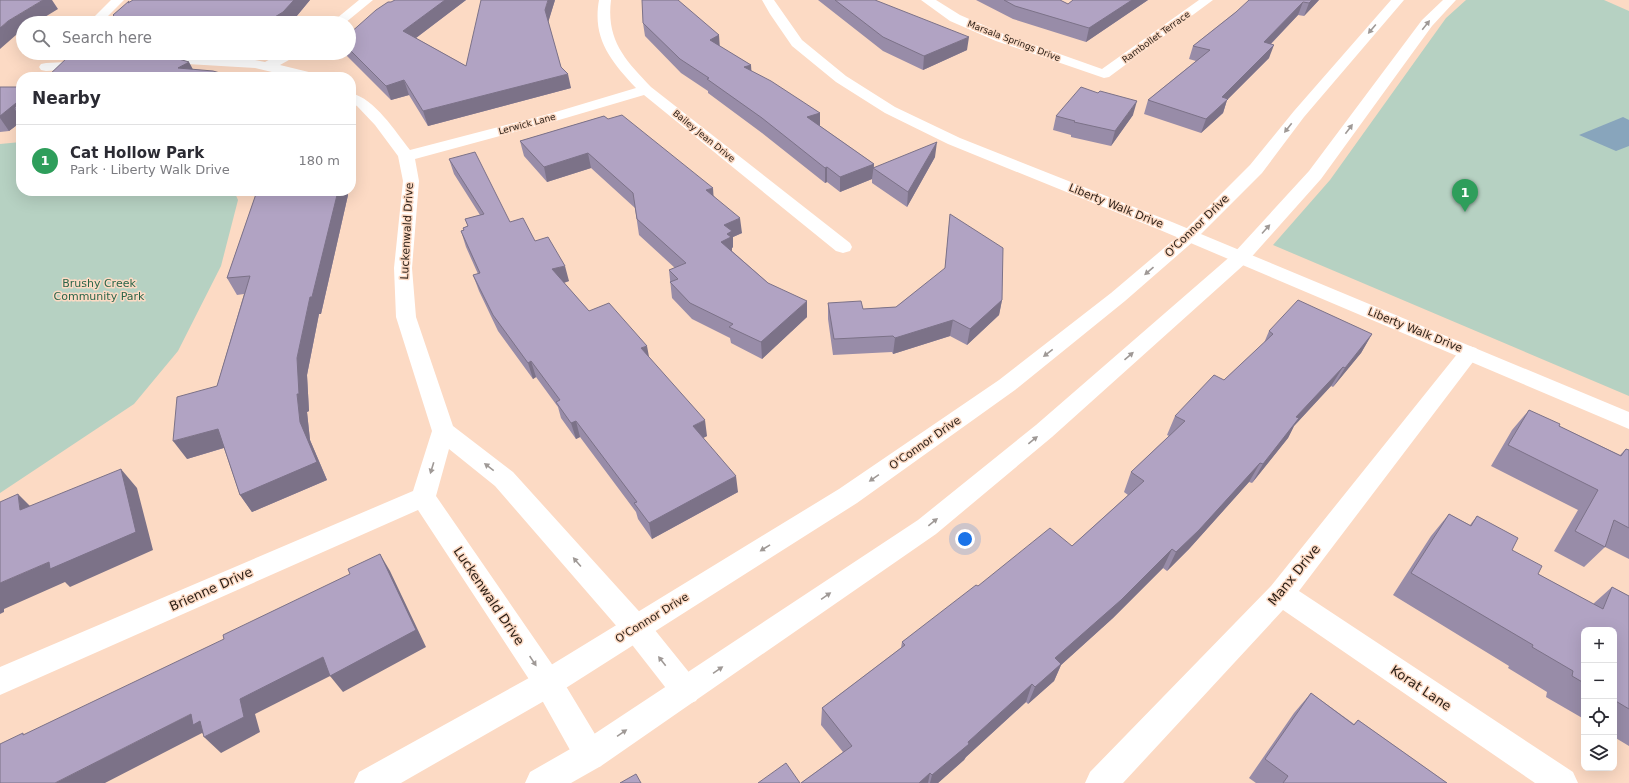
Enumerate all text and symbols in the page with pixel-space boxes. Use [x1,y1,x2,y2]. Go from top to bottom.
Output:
street label: Rambollet Terrace [1120,9,1192,65]
search box [16,16,356,60]
street label: Marsala Springs Drive [966,19,1062,64]
one-way arrow [1422,19,1430,30]
one-way arrow [1367,23,1376,34]
icon: search [30,27,52,49]
text: Search here [62,29,152,47]
text: Nearby [32,88,101,108]
street label: Bailey Jean Drive [671,108,737,164]
street label: Lerwick Lane [497,111,557,136]
one-way arrow [1284,123,1292,134]
one-way arrow [1345,124,1353,134]
text: Cat Hollow Park [70,144,204,162]
text: 1 [40,153,50,168]
text: 180 m [298,153,340,168]
text: Park · Liberty Walk Drive [70,162,230,177]
pin: 1 [1452,179,1478,212]
street label: Liberty Walk Drive [1067,181,1165,231]
street label: Luckenwald Drive [398,182,416,280]
street label: O'Connor Drive [1162,192,1232,260]
one-way arrow [1261,224,1270,234]
one-way arrow [1143,266,1154,275]
park label: Brushy Creek Community Park [54,277,145,303]
street label: Liberty Walk Drive [1366,305,1464,355]
one-way arrow [1042,348,1053,357]
one-way arrow [1124,351,1135,360]
street label: O'Connor Drive [887,413,963,472]
one-way arrow [1028,436,1039,444]
one-way arrow [429,462,435,474]
one-way arrow [484,463,495,471]
one-way arrow [869,474,880,482]
one-way arrow [927,518,938,527]
your location [955,529,975,549]
street label: Manx Drive [1265,542,1323,608]
street label: Luckenwald Drive [451,544,527,648]
one-way arrow [759,544,771,551]
one-way arrow [573,557,582,567]
street label: Brienne Drive [167,564,255,614]
street label: O'Connor Drive [613,590,691,646]
one-way arrow [821,592,831,600]
map controls [1581,627,1617,771]
button: + [1581,627,1617,663]
one-way arrow [529,655,537,666]
one-way arrow [657,655,666,666]
street label: Korat Lane [1388,662,1454,714]
button: − [1581,663,1617,699]
one-way arrow [713,666,724,674]
button: locate [1581,699,1617,735]
one-way arrow [617,730,628,737]
button: layers [1581,735,1617,771]

